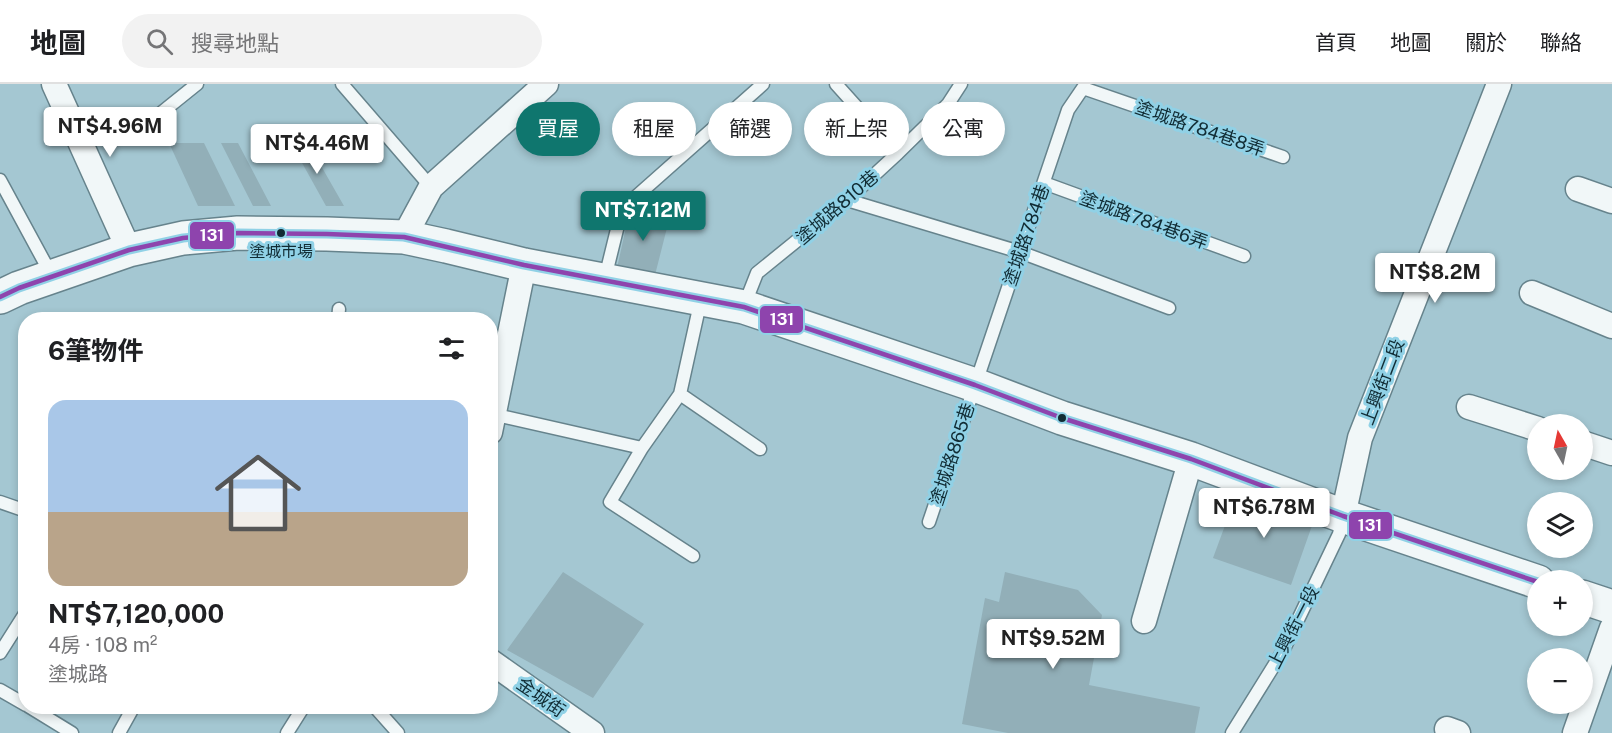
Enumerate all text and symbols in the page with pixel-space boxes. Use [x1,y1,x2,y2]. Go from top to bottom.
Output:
search box [122,14,542,68]
icon: search [143,25,176,58]
text: 地圖 [30,26,86,59]
text: 搜尋地點 [191,30,279,56]
text: 首頁 [1315,30,1357,55]
text: 地圖 [1390,30,1432,55]
text: 關於 [1465,30,1507,55]
text: 聯絡 [1540,30,1582,55]
street label: 塗城路784巷8弄 [1133,96,1267,160]
chip: 買屋 [516,102,600,156]
chip: 租屋 [612,102,696,156]
chip: 篩選 [708,102,792,156]
chip: 新上架 [804,102,909,156]
chip: 公寓 [921,102,1005,156]
pin: NT$4.96M [48,107,172,158]
text: NT$4.96M [58,114,162,138]
pin: NT$4.46M [255,124,379,175]
text: NT$4.46M [265,131,369,155]
street label: 塗城路810巷 [792,166,882,248]
street label: 塗城路784巷 [999,182,1053,288]
street label: 塗城路784巷6弄 [1077,187,1211,253]
pin: NT$7.12M [581,191,705,242]
text: NT$7.12M [595,198,691,222]
line badge: 131 [189,221,235,250]
text: 131 [200,226,224,245]
marker: 塗城市場 [275,227,287,239]
place label: 塗城市場 [249,242,313,261]
pin: NT$8.2M [1380,253,1490,304]
text: NT$8.2M [1389,260,1481,284]
line badge: 131 [759,305,804,334]
text: 131 [770,310,794,329]
icon: filters [435,332,468,365]
text: 6筆物件 [48,335,143,366]
street label: 上興街二段 [1356,336,1408,428]
street label: 塗城路865巷 [926,400,978,508]
unlabelled marker [1056,412,1068,424]
north arrow [1527,414,1593,480]
map controls [1527,414,1593,714]
icon: home [204,439,312,547]
pin: NT$6.78M [1202,488,1326,539]
button: layers [1527,492,1593,558]
text: NT$6.78M [1213,495,1315,519]
line badge: 131 [1348,511,1393,540]
text: 131 [1358,516,1382,535]
button: + [1527,570,1593,636]
street label: 上興街一段 [1263,582,1323,672]
text: NT$7,120,000 [48,598,224,629]
pin: NT$9.52M [991,619,1115,670]
text: NT$9.52M [1001,626,1105,650]
text: 4房 · 108 m² [48,633,157,657]
button: − [1527,648,1593,714]
text: 塗城路 [48,662,108,686]
street label: 金城街 [513,673,569,721]

